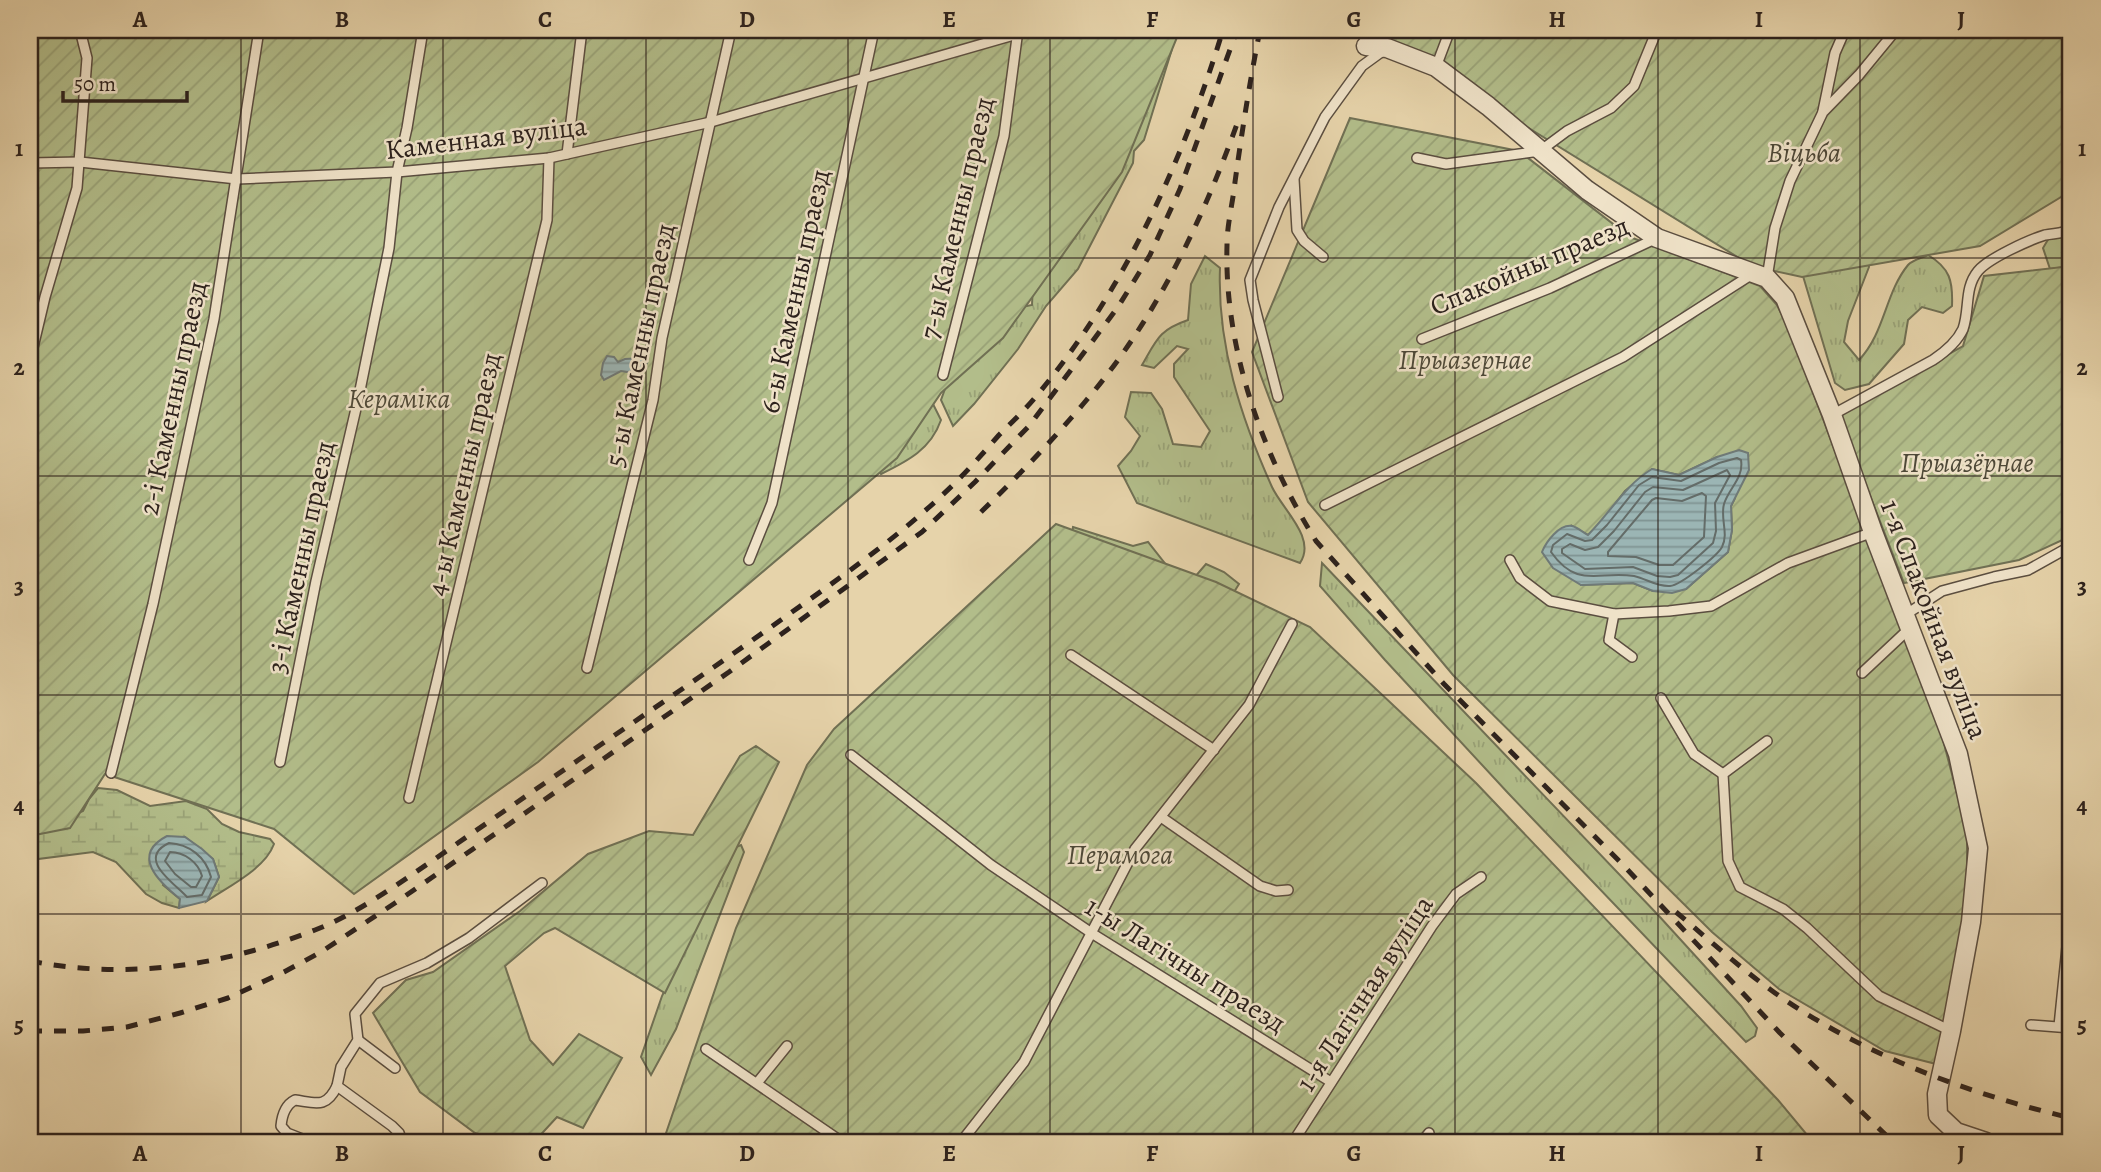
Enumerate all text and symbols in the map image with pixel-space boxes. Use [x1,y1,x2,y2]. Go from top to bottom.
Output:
text: A [132,4,148,35]
text: B [335,4,349,35]
text: C [538,4,552,35]
text: D [739,4,755,35]
text: E [942,4,956,35]
text: F [1146,4,1159,35]
text: G [1346,4,1362,35]
text: H [1548,4,1566,35]
text: I [1755,4,1763,35]
text: J [1957,4,1965,35]
scale bar [63,60,187,104]
text: 50 m [74,70,116,98]
street label: 7-ы Каменны праезд [911,93,1003,343]
street label: Каменная вуліца [383,107,589,169]
text: 1 [15,133,23,164]
text: 1 [2078,133,2086,164]
park label: Віцьба [1767,134,1841,172]
street label: 6-ы Каменны праезд [751,166,839,417]
street label: Спакойны праезд [1424,207,1635,325]
street label: 5-ы Каменны праезд [596,220,684,470]
street label: 2-і Каменны праезд [130,278,216,519]
park label: Прыазернае [1398,341,1532,379]
street label: 4-ы Каменны праезд [418,349,510,600]
text: 2 [13,352,25,383]
text: 2 [2076,352,2088,383]
park label: Кераміка [348,380,450,418]
street label: 3-і Каменны праезд [258,438,344,677]
park label: Прыазёрнае [1900,444,2034,482]
street label: 1-я Спакойная вуліца [1871,494,1997,745]
text: 3 [14,571,24,602]
text: 3 [2077,571,2087,602]
text: 4 [14,790,25,821]
text: 4 [2077,790,2088,821]
park label: Перамога [1067,836,1173,874]
street label: 1-ы Лагічны праезд [1078,888,1293,1042]
street label: 1-я Лагічная вуліца [1287,888,1443,1099]
text: 5 [14,1009,24,1040]
text: 5 [2077,1009,2087,1040]
text: A [132,1138,148,1169]
text: B [335,1138,349,1169]
text: C [538,1138,552,1169]
text: D [739,1138,755,1169]
text: E [942,1138,956,1169]
text: F [1146,1138,1159,1169]
text: G [1346,1138,1362,1169]
text: H [1548,1138,1566,1169]
text: I [1755,1138,1763,1169]
text: J [1957,1138,1965,1169]

